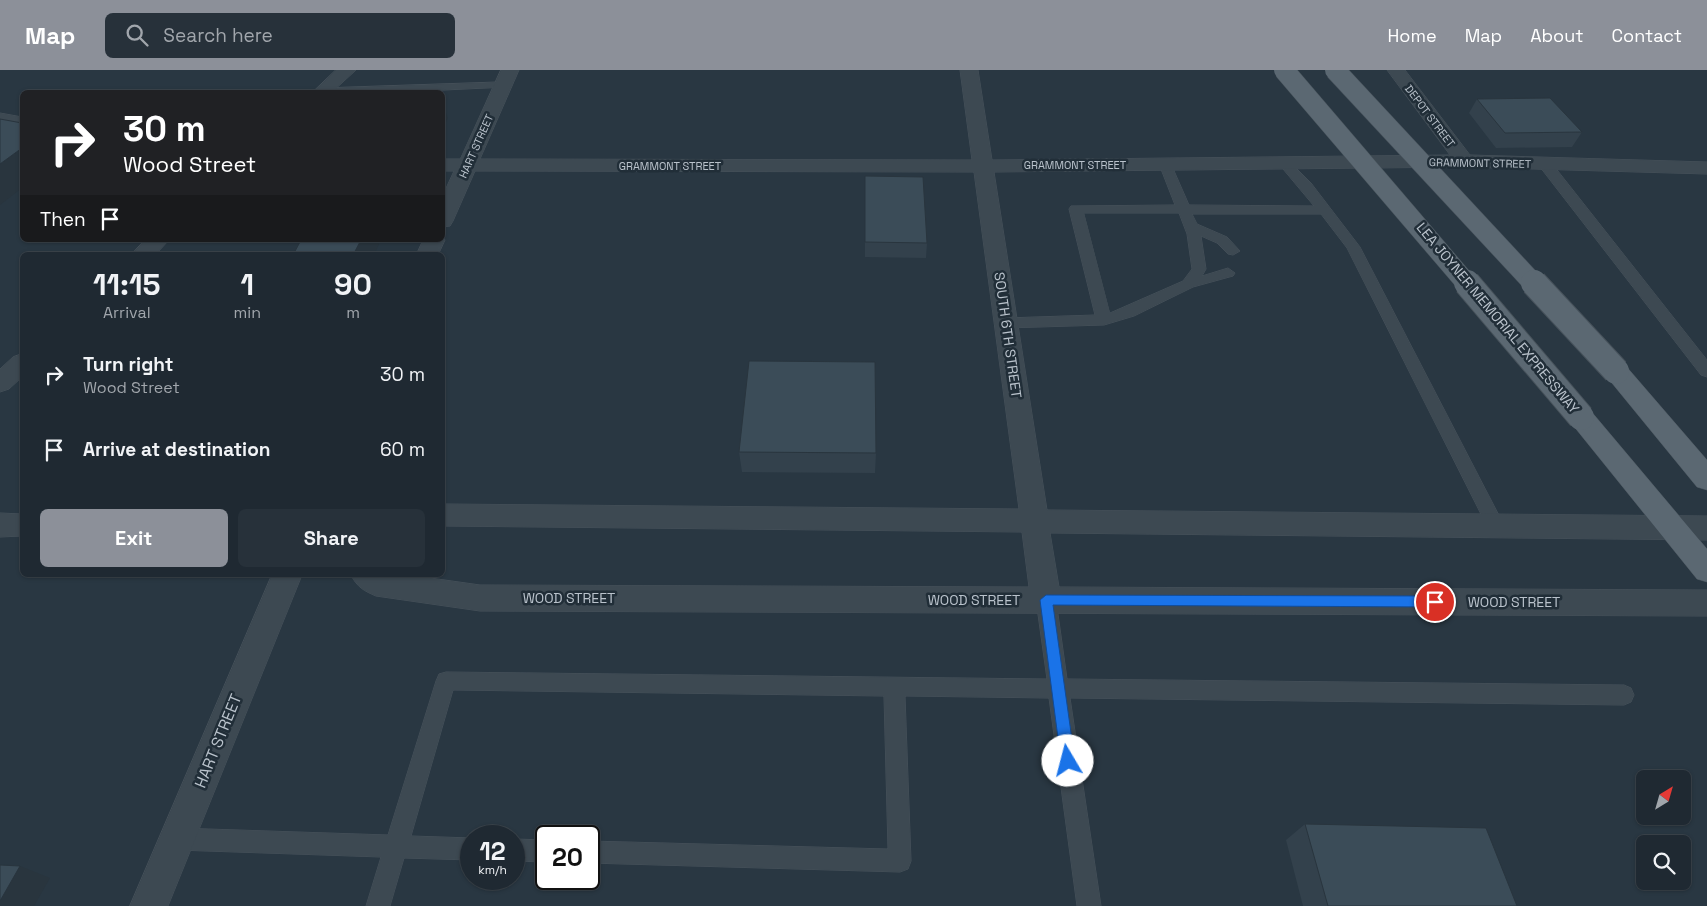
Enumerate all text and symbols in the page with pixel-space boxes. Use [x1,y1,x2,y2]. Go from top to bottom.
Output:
search box [105,13,455,58]
text: Map [25,20,75,51]
icon: search [123,21,151,49]
text: Search here [163,23,273,48]
text: Home [1388,24,1437,47]
text: Map [1465,24,1502,47]
text: About [1530,24,1584,47]
text: Contact [1612,24,1682,47]
street label: DEPOT STREET [1402,82,1458,151]
text: 30 m [123,107,206,151]
icon: right [40,110,105,175]
street label: HART STREET [456,111,497,180]
text: Wood Street [123,150,256,178]
street label: GRAMMONT STREET [1429,155,1532,171]
street label: GRAMMONT STREET [1024,158,1127,172]
street label: GRAMMONT STREET [619,159,722,173]
icon: arrive [96,205,124,233]
text: Then [40,207,86,232]
street label: LEA JOYNER MEMORIAL EXPRESSWAY [1413,219,1584,417]
text: 11:15 [93,265,161,304]
text: 1 [241,265,254,304]
text: 90 [334,265,372,304]
street label: SOUTH 6TH STREET [990,271,1026,399]
text: Arrival [103,302,151,323]
text: min [234,302,261,323]
text: m [346,302,360,323]
text: Turn right [83,352,173,377]
icon: right [40,361,68,389]
text: 30 m [380,362,425,387]
text: Wood Street [83,377,180,398]
icon: arrive [40,436,68,464]
text: Arrive at destination [83,437,271,462]
text: 60 m [380,437,425,462]
button: Exit [40,509,228,567]
button: Share [238,509,425,567]
pin [1414,581,1456,623]
icon: arrive [1421,588,1449,616]
street label: WOOD STREET [523,589,615,607]
street label: WOOD STREET [928,591,1020,609]
street label: WOOD STREET [1468,593,1560,611]
street label: HART STREET [190,691,246,791]
position arrow [1041,734,1093,786]
north arrow [1636,770,1691,825]
map controls [1636,770,1691,890]
speed limit sign: 20 [535,825,600,890]
text: 12 [479,835,506,867]
button: search [1636,835,1691,890]
text: km/h [478,862,507,878]

